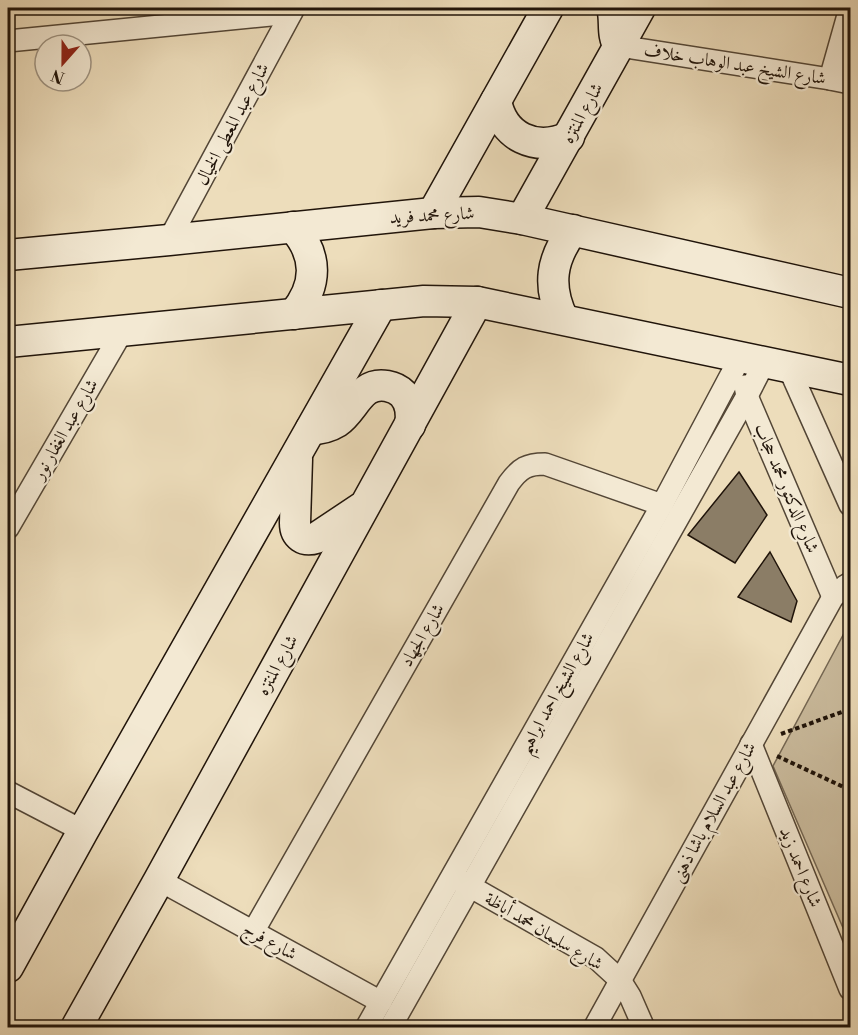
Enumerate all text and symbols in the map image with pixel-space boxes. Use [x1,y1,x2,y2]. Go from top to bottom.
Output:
north arrow [33,33,93,93]
street label: شارع الشيخ عبد الوهاب خلاف [642,39,828,94]
street label: شارع عبد المعطى الخيال [190,59,277,191]
text: N [48,64,67,88]
street label: شارع المنتزه [556,79,611,149]
street label: شارع محمد فريد [389,202,475,232]
street label: شارع عبد الغفار نور [26,375,106,487]
street label: شارع الدكتور محمد حجاب [746,420,824,558]
street label: شارع الجهاد [395,599,452,673]
street label: شارع الشيخ احمد ابراهيم [513,628,605,761]
street label: شارع المنتزه [251,631,306,701]
street label: شارع عبد السلام باشا ذهنى [665,738,765,888]
street label: شارع احمد زيد [771,824,827,912]
street label: شارع سليمان محمد أباظة [479,885,608,978]
street label: شارع فرج [237,917,301,969]

